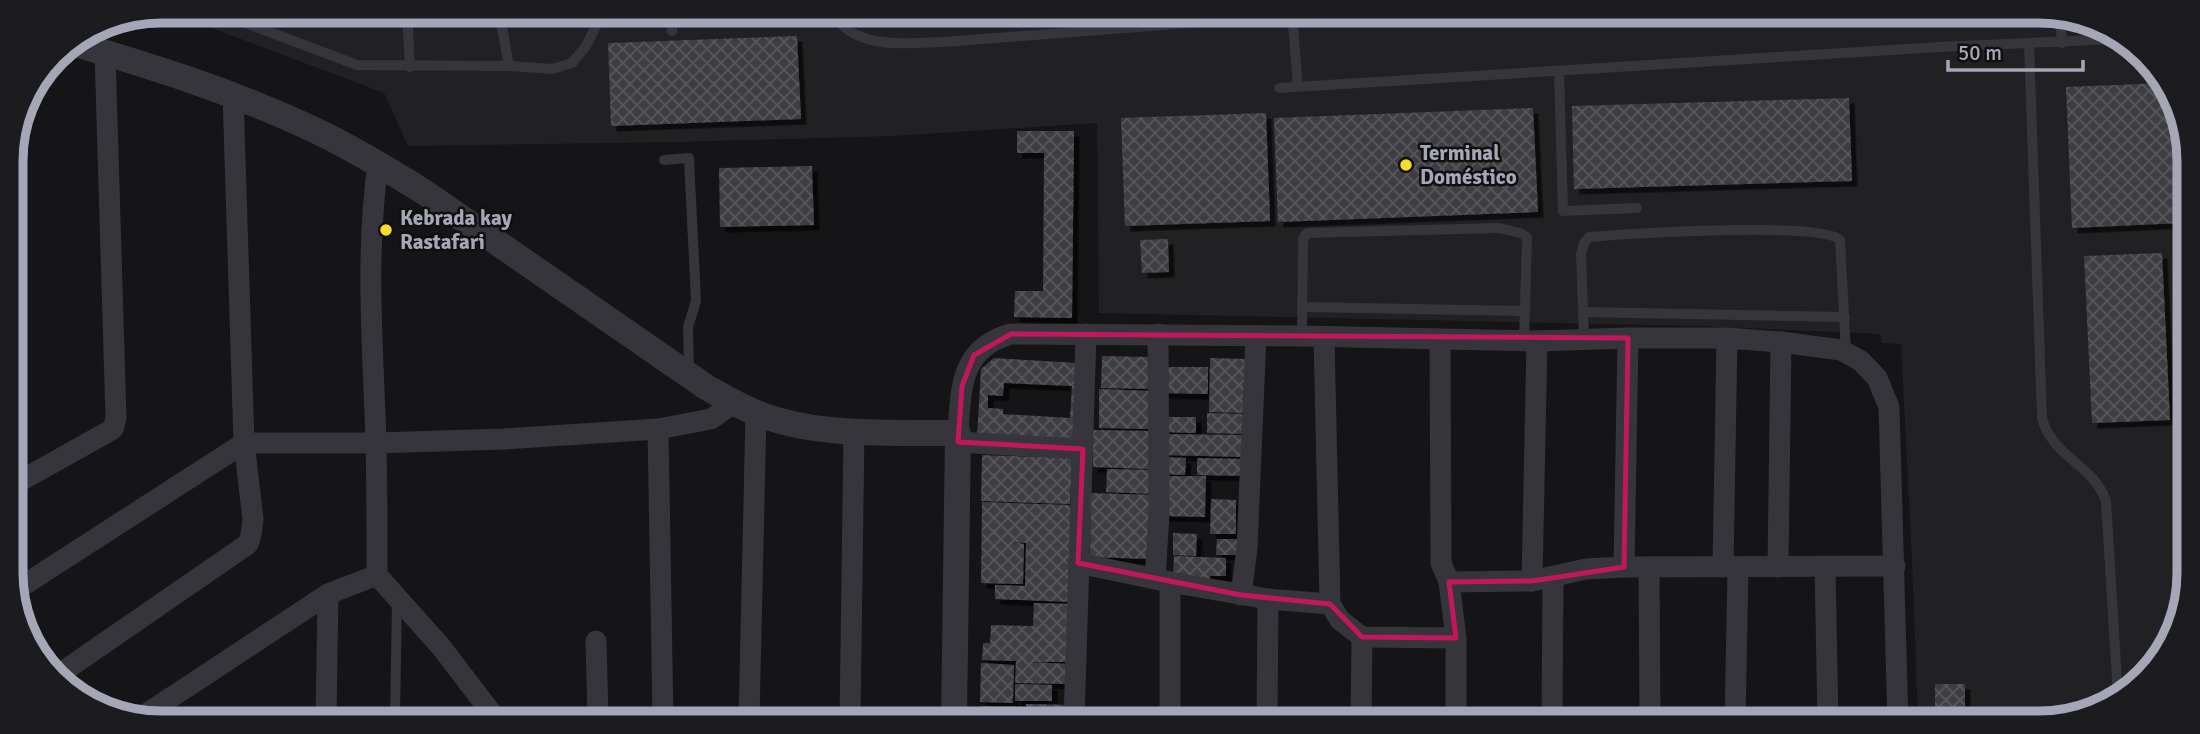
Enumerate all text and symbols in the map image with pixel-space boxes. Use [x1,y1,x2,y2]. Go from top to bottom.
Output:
scale bar [1948,28,2083,72]
text: 50 m [1958,40,2002,66]
place label: Terminal Doméstico [1420,140,1517,190]
marker: Terminal Doméstico [1398,157,1414,173]
place label: Kebrada kay Rastafari [400,205,512,255]
marker: Kebrada kay Rastafari [378,222,394,238]

